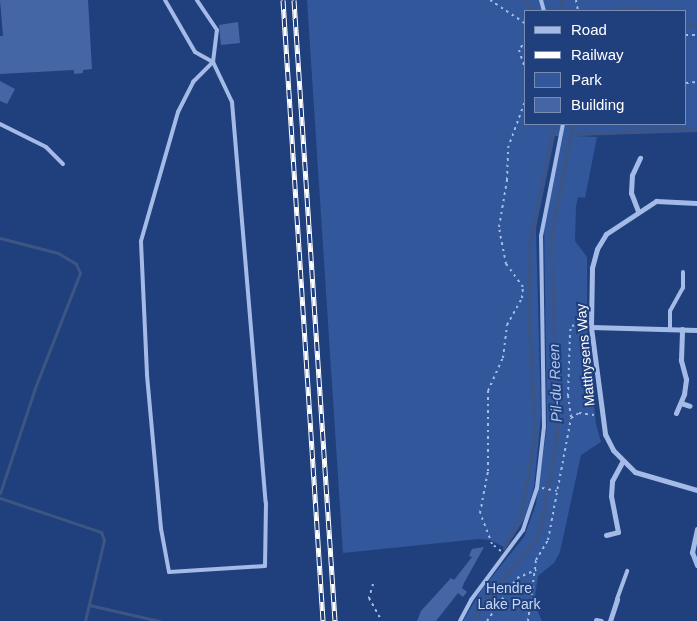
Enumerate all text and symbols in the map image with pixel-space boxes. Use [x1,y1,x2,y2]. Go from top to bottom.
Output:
legend [524,10,687,125]
text: Road [571,21,607,38]
text: Railway [571,46,624,63]
text: Park [571,71,602,88]
text: Building [571,96,624,113]
street label: Matthysens Way [572,303,598,407]
water label: Pil-du Reen [545,344,565,422]
park label: Hendre Lake Park [477,580,541,612]

